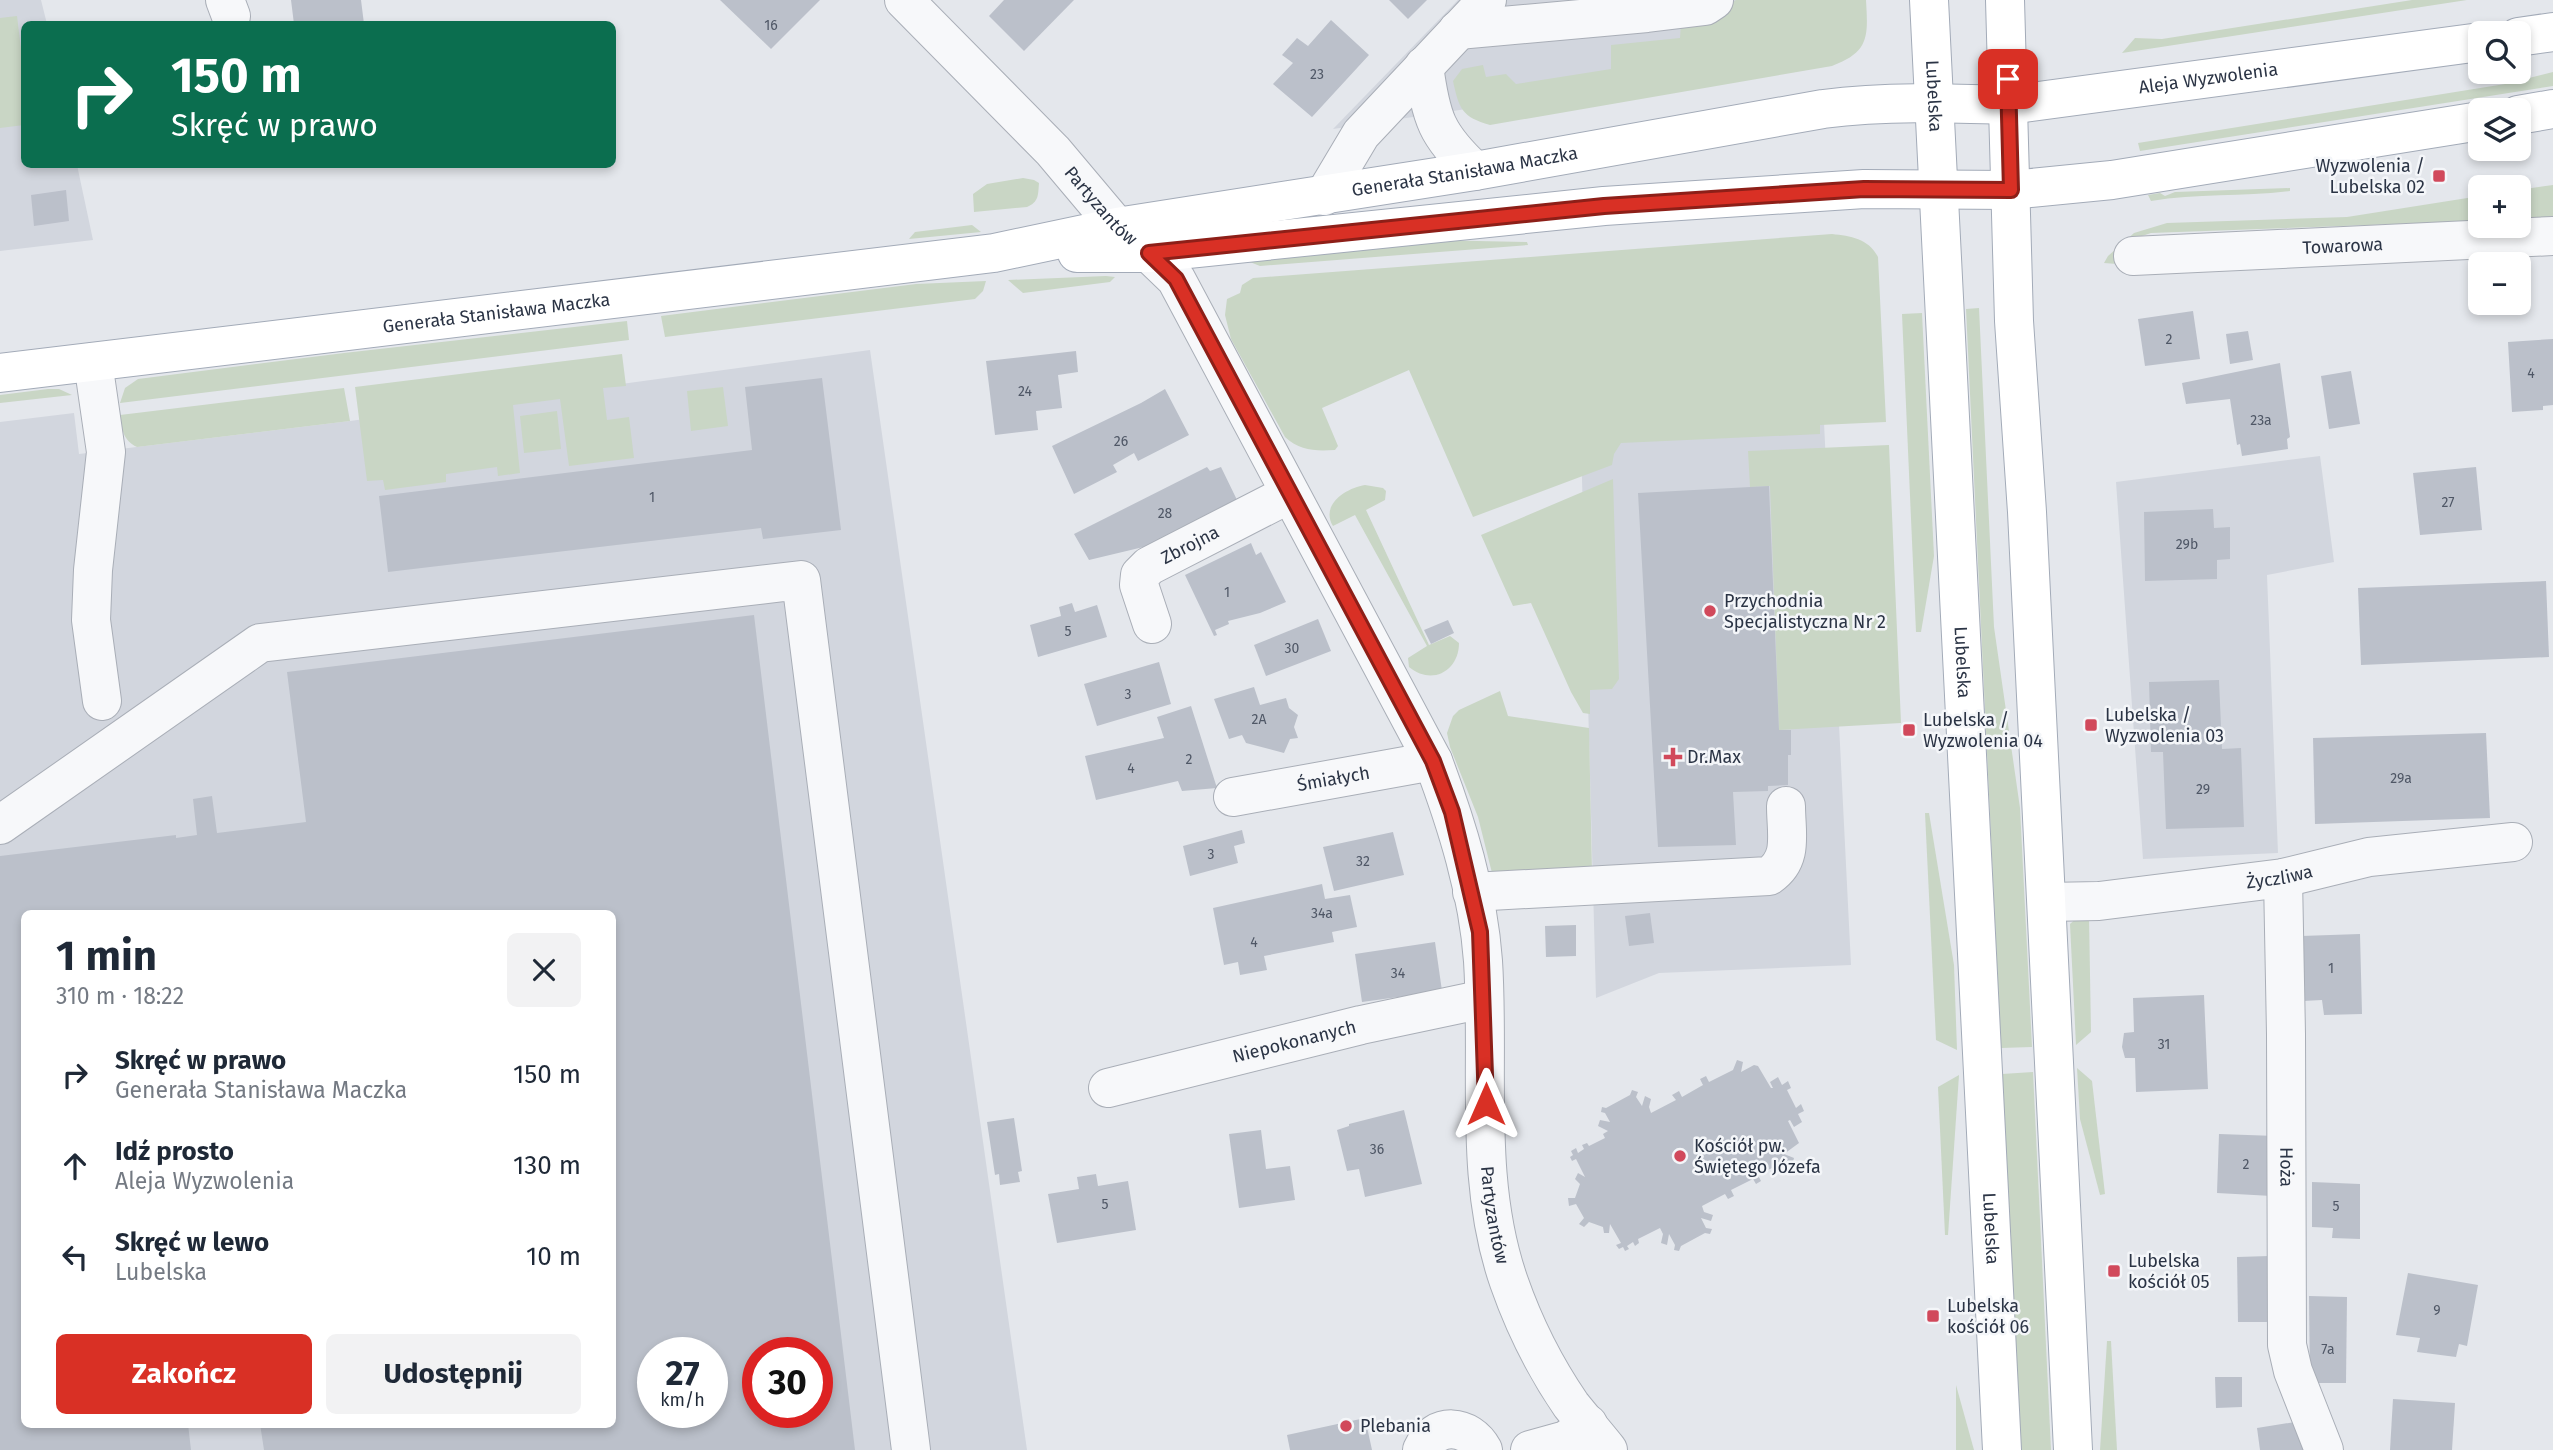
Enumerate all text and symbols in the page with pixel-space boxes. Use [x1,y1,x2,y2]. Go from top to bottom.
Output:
house number: 16 [764,17,778,34]
map controls [2468,21,2531,315]
button: search [2468,21,2531,84]
text: 150 m [171,46,302,105]
icon: right [56,49,147,140]
pin [1978,49,2038,109]
street label: Aleja Wyzwolenia [2137,58,2279,99]
street label: Lubelska [1921,59,1947,132]
icon: arrive [1989,60,2027,98]
house number: 23 [1310,66,1324,83]
button: layers [2468,98,2531,161]
text: Skręć w prawo [171,106,378,144]
street label: Generała Stanisława Maczka [1350,142,1579,201]
place label: Wyzwolenia / Lubelska 02 [2315,155,2425,198]
street label: Partyzantów [1060,162,1142,250]
marker: Wyzwolenia / Lubelska 02 [2431,168,2447,184]
button: + [2468,175,2531,238]
street label: Towarowa [2302,233,2384,259]
button: − [2468,252,2531,315]
street label: Generała Stanisława Maczka [381,288,611,338]
house number: 2 [2166,331,2173,348]
house number: 4 [2527,365,2535,382]
house number: 24 [1018,383,1033,400]
house number: 23a [2250,412,2272,429]
house number: 26 [1114,433,1128,450]
house number: 1 [649,489,655,506]
house number: 27 [2441,494,2455,511]
house number: 28 [1158,505,1173,522]
street label: Zbrojna [1157,521,1223,569]
house number: 29b [2176,536,2198,553]
house number: 1 [1224,584,1230,601]
place label: Przychodnia Specjalistyczna Nr 2 [1724,590,1886,633]
marker: Przychodnia Specjalistyczna Nr 2 [1702,603,1718,619]
house number: 5 [1064,623,1072,640]
street label: Lubelska [1950,626,1975,699]
house number: 30 [1285,640,1300,657]
house number: 3 [1125,686,1132,703]
place label: Lubelska / Wyzwolenia 03 [2105,704,2224,747]
place label: Lubelska / Wyzwolenia 04 [1923,709,2043,752]
house number: 2A [1252,711,1266,728]
marker: Lubelska / Wyzwolenia 03 [2083,717,2099,733]
marker: Lubelska / Wyzwolenia 04 [1901,722,1917,738]
place label: Dr.Max [1687,746,1741,768]
marker: Dr.Max [1665,749,1681,765]
house number: 2 [1186,751,1193,768]
house number: 4 [1127,760,1135,777]
street label: Śmiałych [1295,762,1372,796]
house number: 29a [2390,770,2412,787]
house number: 29 [2196,781,2210,798]
house number: 3 [1208,846,1215,863]
house number: 32 [1356,853,1370,870]
street label: Życzliwa [2245,860,2315,894]
house number: 34a [1311,905,1333,922]
text: 1 min [56,931,157,981]
button: close [507,933,581,1007]
house number: 4 [1250,934,1258,951]
house number: 1 [2328,960,2334,977]
house number: 34 [1391,965,1406,982]
text: 310 m · 18:22 [56,982,184,1010]
street label: Niepokonanych [1230,1016,1358,1068]
house number: 31 [2158,1036,2170,1053]
text: Skręć w prawo [115,1045,286,1076]
icon: right [56,1056,94,1094]
text: 150 m [513,1059,581,1090]
position arrow [1449,1067,1523,1141]
text: Generała Stanisława Maczka [115,1076,407,1104]
place label: Kościół pw. Świętego Józefa [1694,1135,1821,1178]
text: Idź prosto [115,1136,234,1167]
house number: 36 [1370,1141,1384,1158]
icon: ahead [56,1147,94,1185]
street label: Hoża [2275,1147,2297,1187]
marker: Kościół pw. Świętego Józefa [1672,1148,1688,1164]
text: 130 m [513,1150,581,1181]
house number: 2 [2243,1156,2250,1173]
street label: Partyzantów [1476,1165,1514,1267]
text: Aleja Wyzwolenia [115,1167,294,1195]
street label: Lubelska [1978,1192,2004,1265]
house number: 5 [1101,1196,1109,1213]
house number: 5 [2332,1198,2340,1215]
text: Skręć w lewo [115,1227,269,1258]
icon: left [56,1238,94,1276]
text: 10 m [526,1241,581,1272]
place label: Lubelska kościół 05 [2128,1250,2210,1293]
text: Lubelska [115,1258,207,1286]
marker: Lubelska kościół 05 [2106,1263,2122,1279]
place label: Lubelska kościół 06 [1947,1295,2029,1338]
house number: 9 [2433,1302,2441,1319]
marker: Lubelska kościół 06 [1925,1308,1941,1324]
button: Zakończ [56,1334,312,1414]
button: Udostępnij [326,1334,581,1414]
speed limit sign: 30 [742,1337,833,1428]
house number: 7a [2321,1341,2335,1358]
text: 27 [665,1352,700,1394]
text: km/h [660,1389,705,1411]
place label: Plebania [1360,1415,1431,1437]
marker: Plebania [1338,1418,1354,1434]

